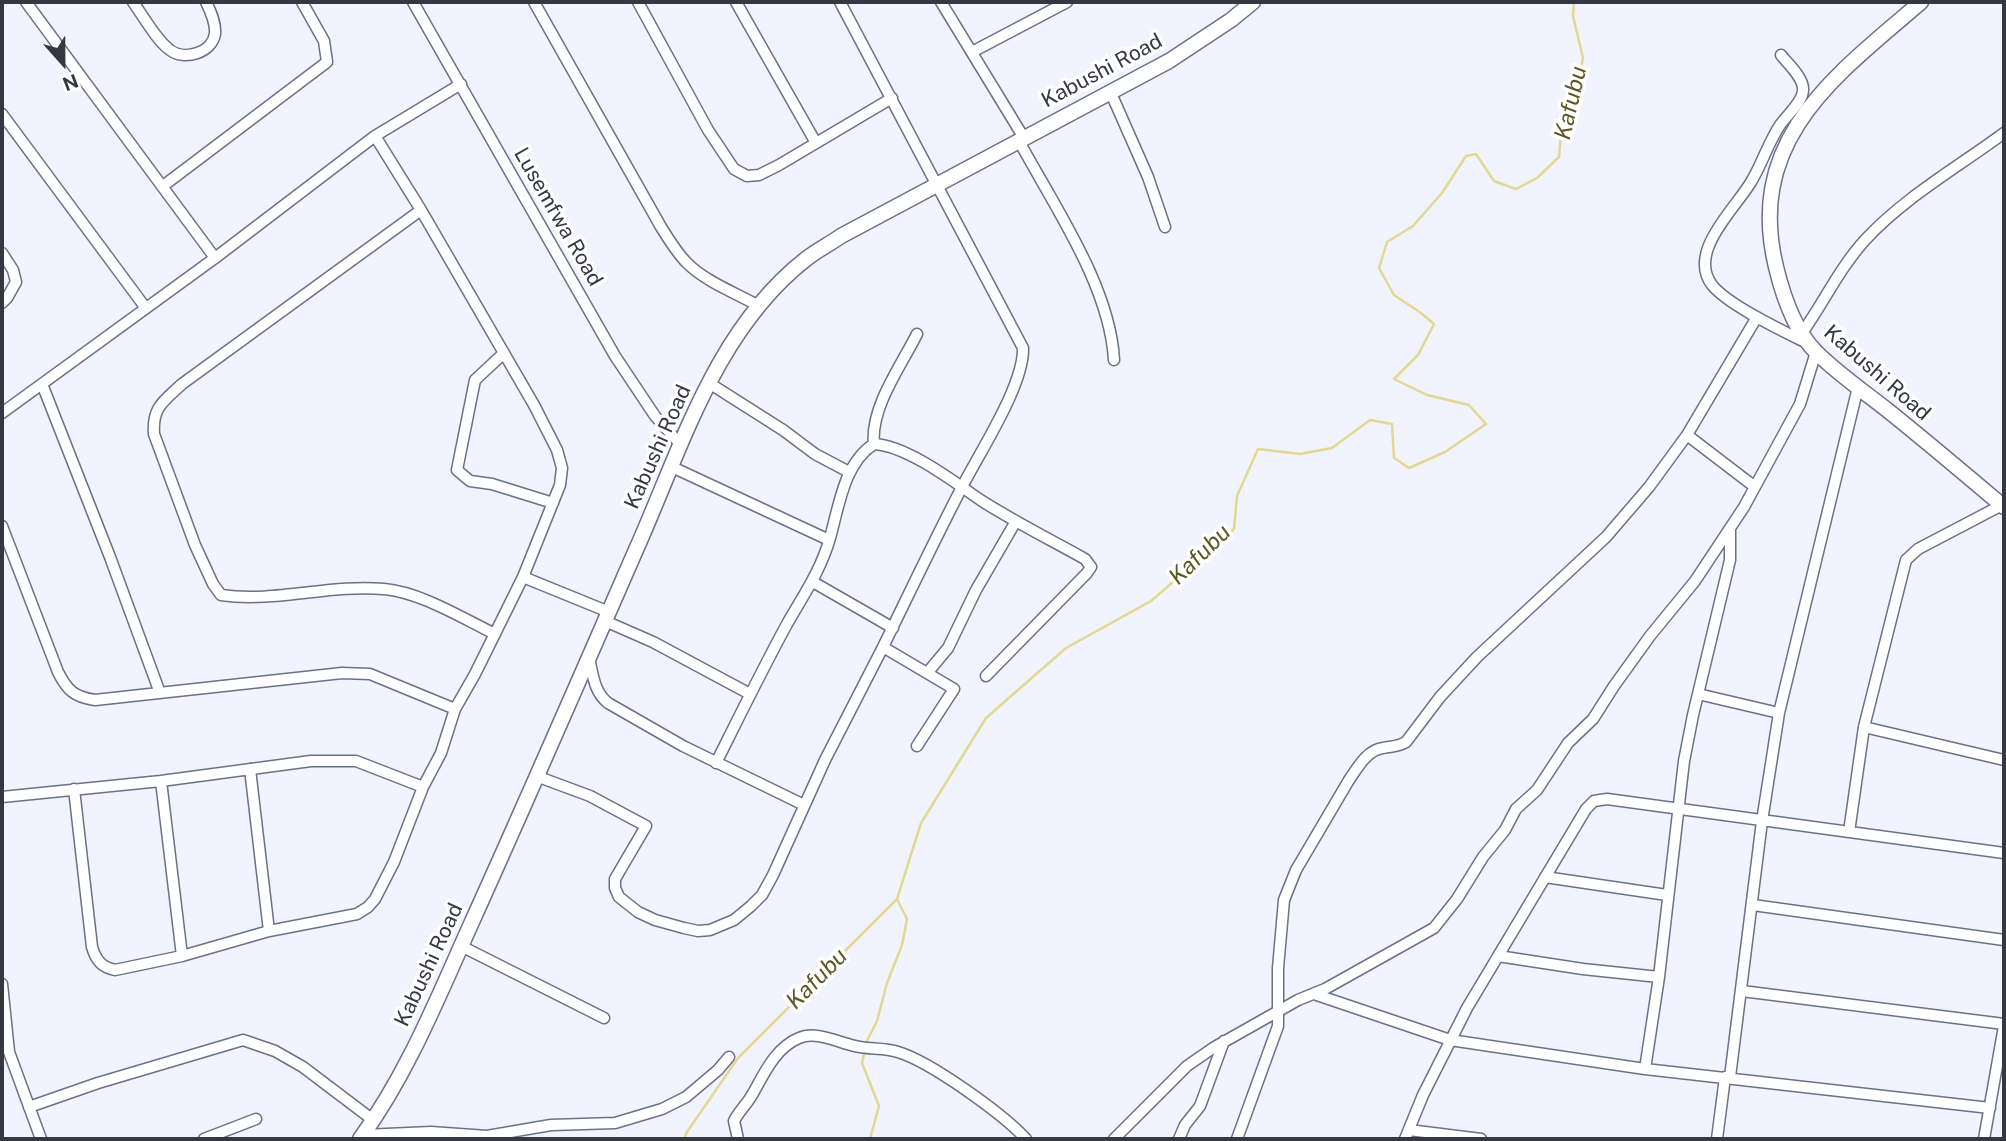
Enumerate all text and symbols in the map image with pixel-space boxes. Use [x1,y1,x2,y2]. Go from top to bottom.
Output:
north arrow [28,28,98,98]
street label: Kabushi Road [1037,29,1167,113]
water label: Kafubu [1549,63,1593,143]
text: N [60,70,81,96]
street label: Lusemfwa Road [508,143,608,291]
street label: Kabushi Road [1818,320,1936,426]
street label: Kabushi Road [619,381,697,513]
water label: Kafubu [1163,519,1237,591]
street label: Kabushi Road [389,899,469,1031]
water label: Kafubu [781,943,853,1015]

